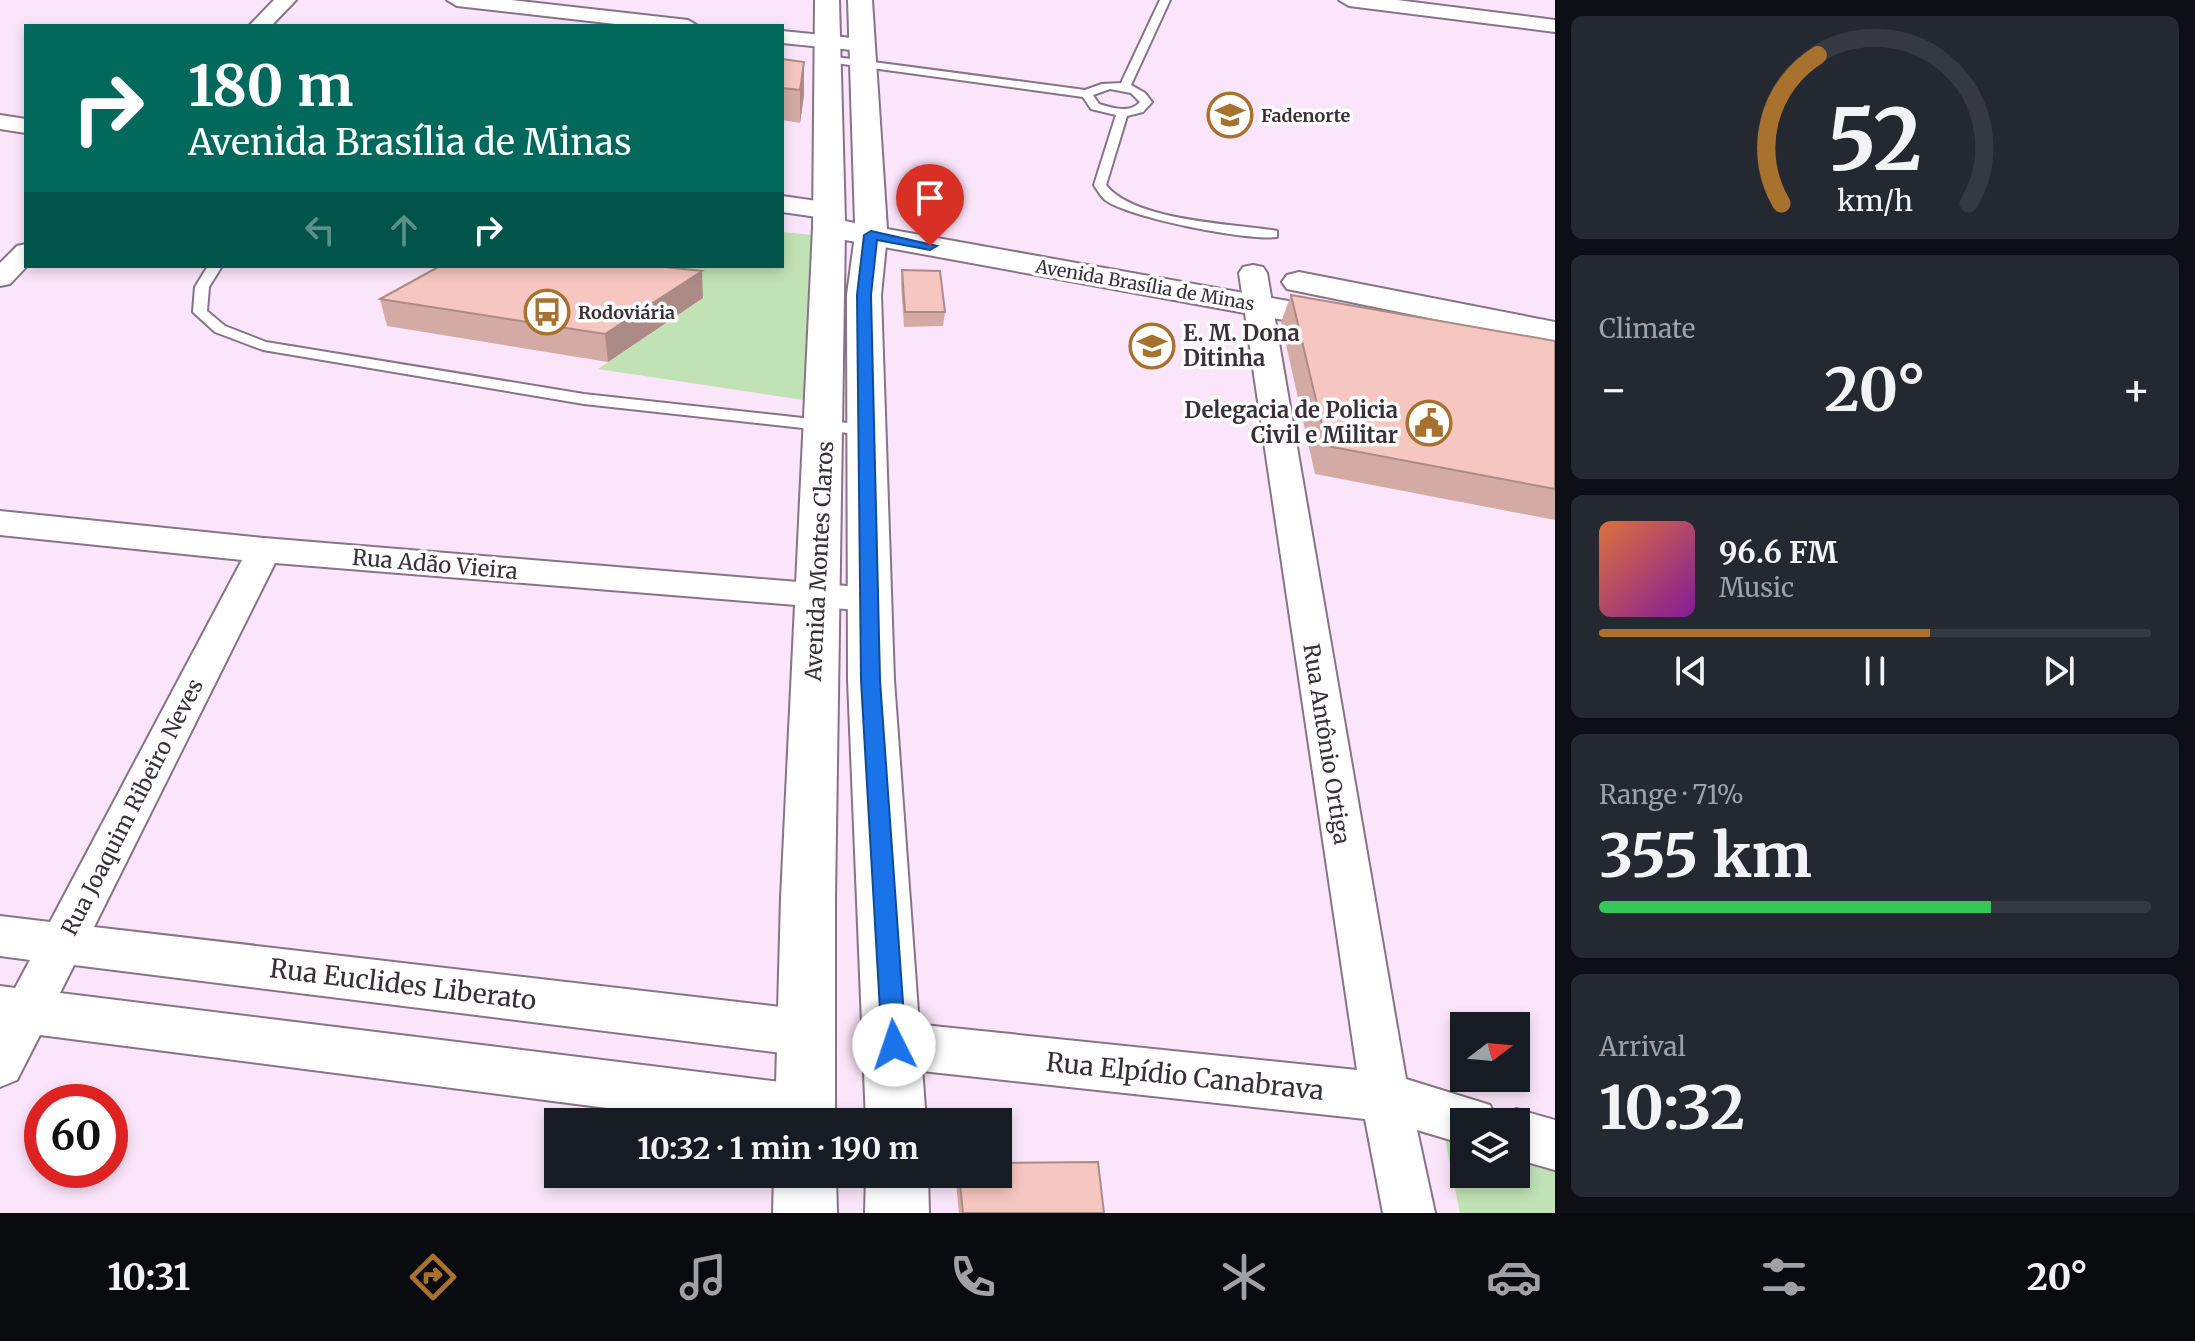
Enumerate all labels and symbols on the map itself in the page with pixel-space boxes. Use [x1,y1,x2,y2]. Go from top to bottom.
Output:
school or university icon: Fadenorte [1206,91,1254,139]
place label: Fadenorte [1261,104,1351,127]
pin [896,164,964,246]
street label: Avenida Brasília de Minas [1033,254,1256,316]
bus stop icon: Rodoviária [523,288,571,336]
place label: Rodoviária [578,301,675,324]
place label: E. M. Dona Ditinha [1183,319,1300,372]
school or university icon: E. M. Dona Ditinha [1128,322,1176,370]
place label: Delegacia de Policia Civil e Militar [1184,396,1398,449]
public building icon: Delegacia de Policia Civil e Militar [1405,399,1453,447]
street label: Avenida Montes Claros [799,440,839,683]
street label: Rua Adão Vieira [351,543,519,585]
street label: Rua Antônio Ortiga [1297,642,1357,847]
street label: Rua Joaquim Ribeiro Neves [55,674,209,940]
street label: Rua Euclides Liberato [268,951,538,1017]
position arrow [852,1003,936,1087]
north arrow [1450,1012,1530,1092]
street label: Rua Elpídio Canabrava [1044,1045,1326,1107]
speed limit sign: 60 [24,1084,128,1188]

